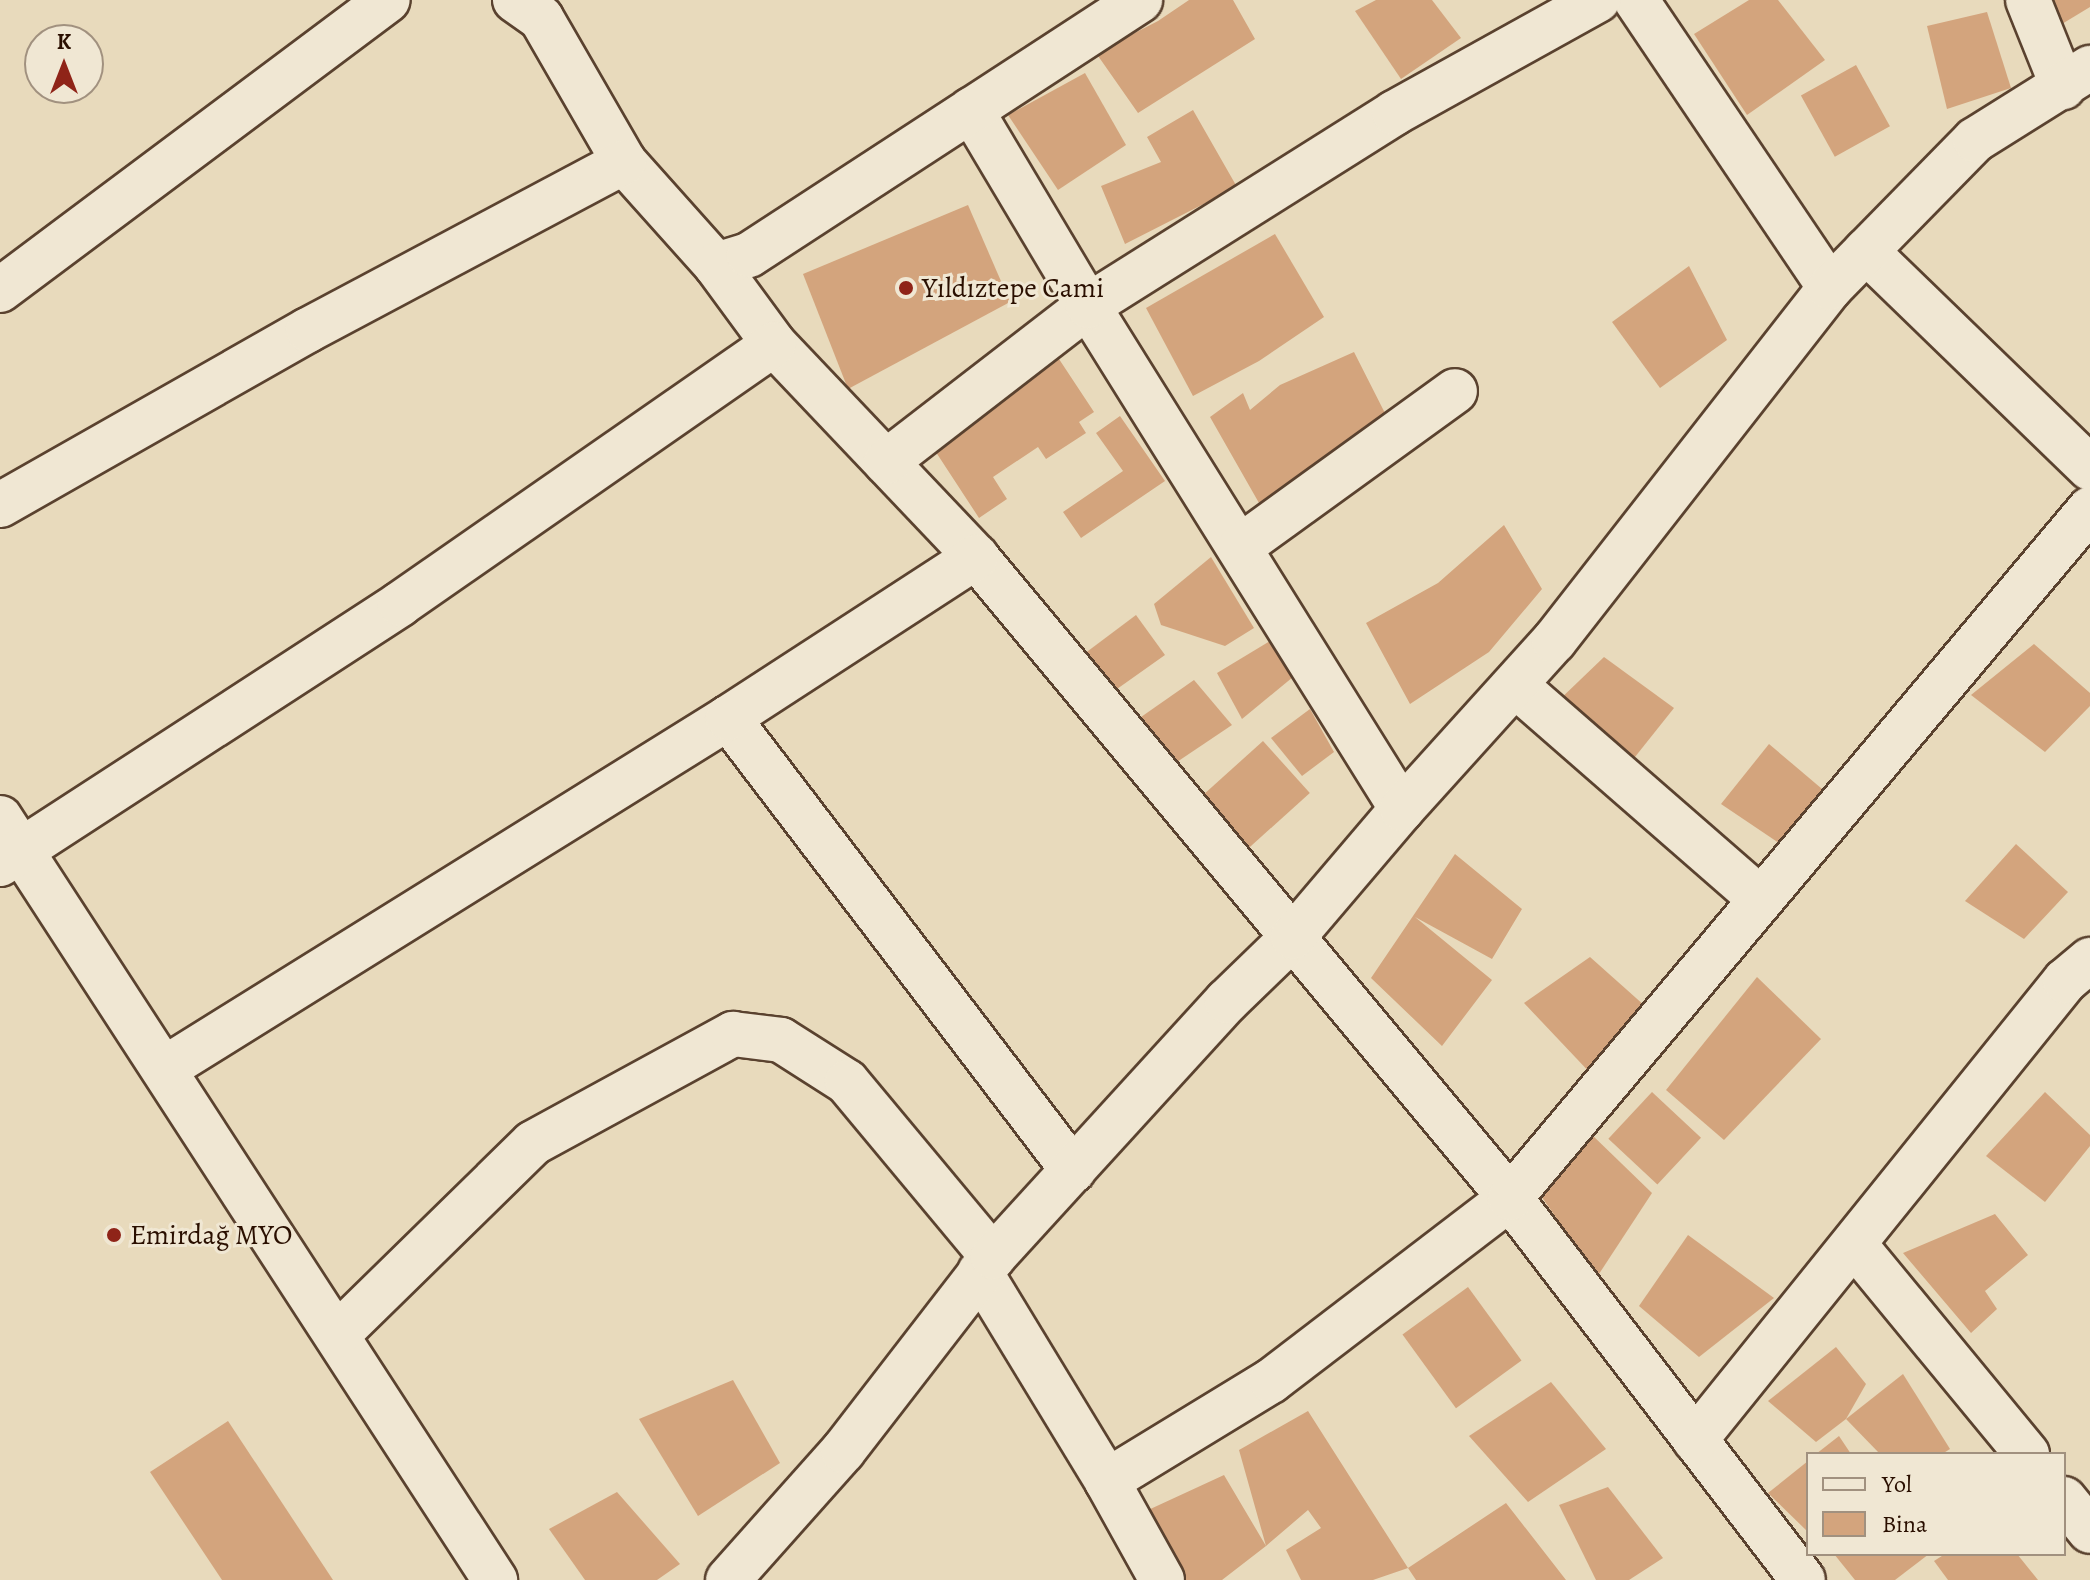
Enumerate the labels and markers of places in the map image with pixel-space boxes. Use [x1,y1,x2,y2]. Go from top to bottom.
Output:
place label: Yıldıztepe Cami [922,271,1104,305]
marker: Yıldıztepe Cami [897,279,915,297]
place label: Emirdağ MYO [130,1218,292,1252]
marker: Emirdağ MYO [105,1226,123,1244]

